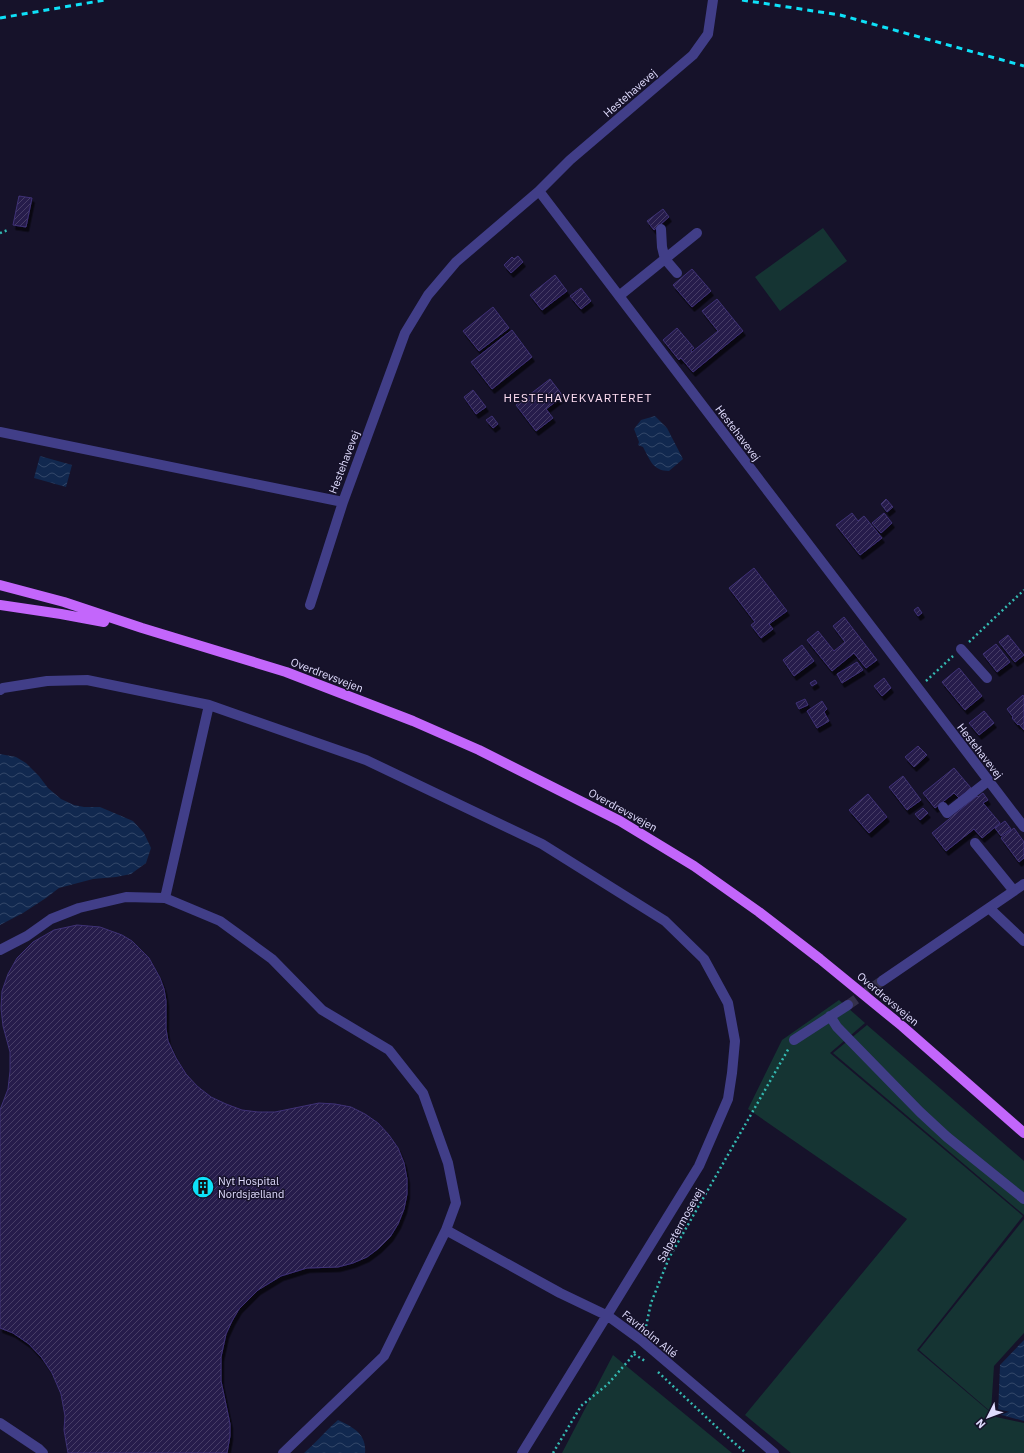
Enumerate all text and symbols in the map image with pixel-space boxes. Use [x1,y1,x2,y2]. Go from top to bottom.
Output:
street label: Hestehavevej [600,66,660,120]
district label: HESTEHAVEKVARTERET [504,390,652,405]
street label: Hestehavevej [712,402,764,464]
street label: Hestehavevej [326,429,362,495]
street label: Overdrevsvejen [289,655,365,695]
street label: Hestehavevej [954,721,1006,781]
street label: Overdrevsvejen [586,785,660,835]
street label: Overdrevsvejen [854,969,922,1029]
building icon: Nyt Hospital Nordsjælland [190,1174,216,1200]
place label: Nyt Hospital Nordsjælland [218,1174,284,1201]
street label: Salpetermosevej [654,1185,706,1265]
street label: Favrholm Allé [619,1307,681,1361]
north arrow [968,1397,1008,1437]
text: N [973,1416,988,1431]

